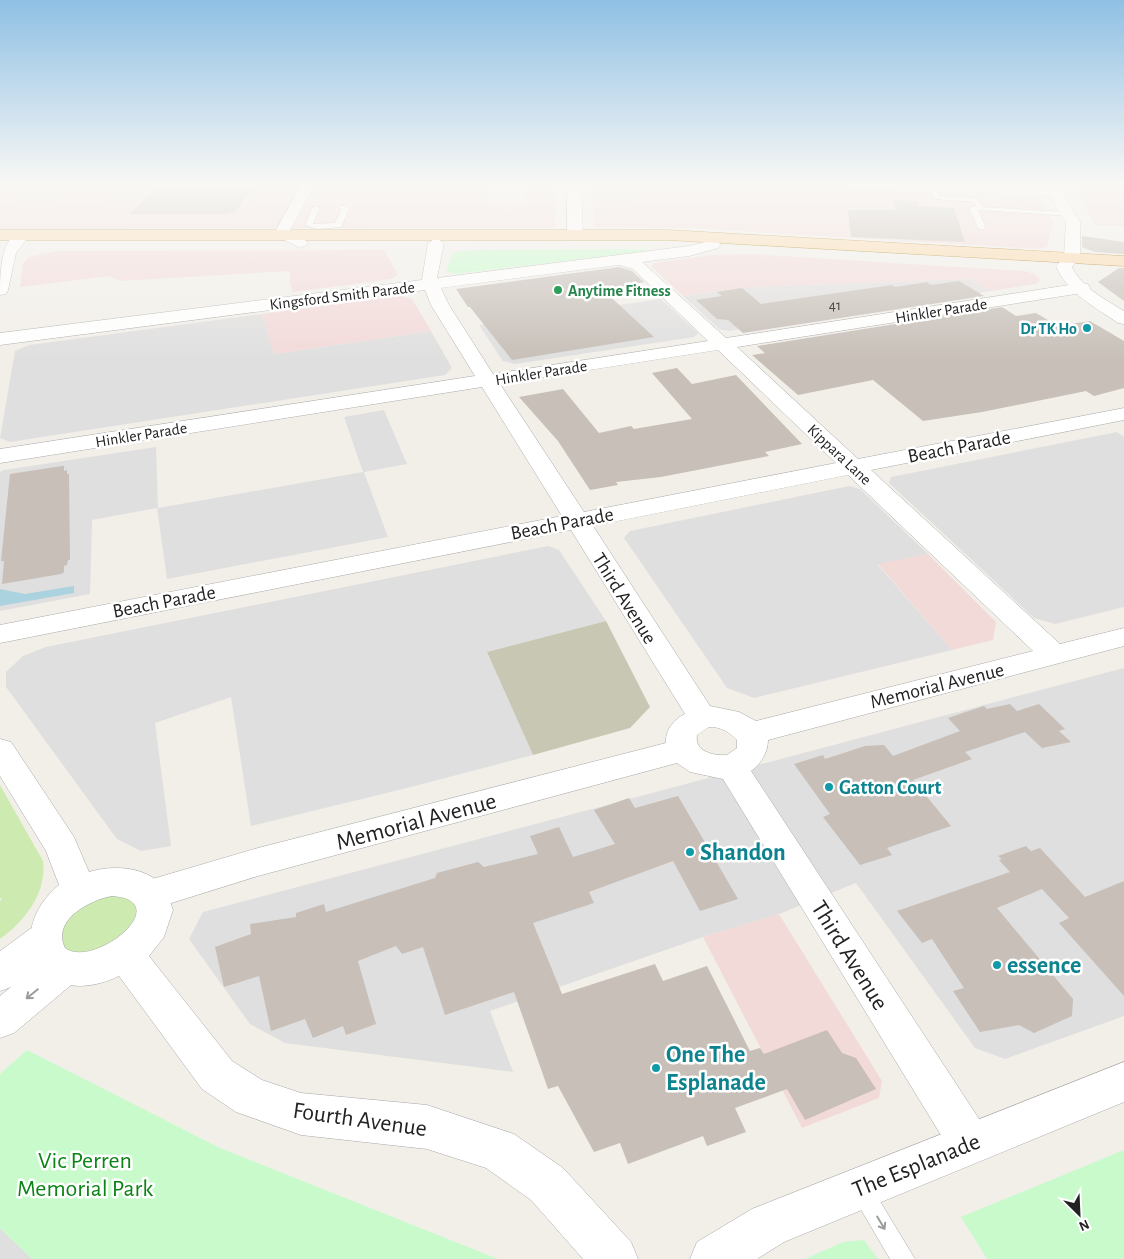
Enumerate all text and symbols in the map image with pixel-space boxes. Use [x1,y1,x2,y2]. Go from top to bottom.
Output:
street label: Kingsford Smith Parade [269,279,416,313]
place label: Anytime Fitness [568,283,671,300]
marker: Anytime Fitness [552,284,564,296]
street label: Hinkler Parade [894,296,988,326]
house number: 41 [829,298,841,313]
place label: Dr TK Ho [1020,321,1077,337]
marker: Dr TK Ho [1081,322,1093,334]
street label: Hinkler Parade [494,358,588,388]
street label: Hinkler Parade [94,420,188,450]
street label: Kippara Lane [804,421,874,488]
street label: Beach Parade [906,427,1012,467]
street label: Beach Parade [509,504,615,544]
street label: Third Avenue [588,549,660,648]
street label: Beach Parade [111,582,217,622]
street label: Memorial Avenue [868,660,1006,712]
place label: Gatton Court [839,778,941,798]
marker: Gatton Court [823,781,835,793]
street label: Memorial Avenue [334,789,499,855]
place label: Shandon [700,841,786,865]
marker: Shandon [684,846,696,858]
street label: Third Avenue [806,897,892,1014]
place label: essence [1007,954,1081,978]
marker: essence [991,959,1003,971]
one-way arrow [26,988,39,999]
place label: One The Esplanade [666,1043,766,1095]
marker: One The Esplanade [650,1062,662,1074]
street label: Fourth Avenue [291,1099,428,1141]
street label: The Esplanade [849,1129,984,1202]
park label: Vic Perren Memorial Park [17,1149,153,1201]
north arrow [1054,1189,1104,1239]
one-way arrow [877,1216,887,1230]
text: N [1077,1217,1091,1233]

